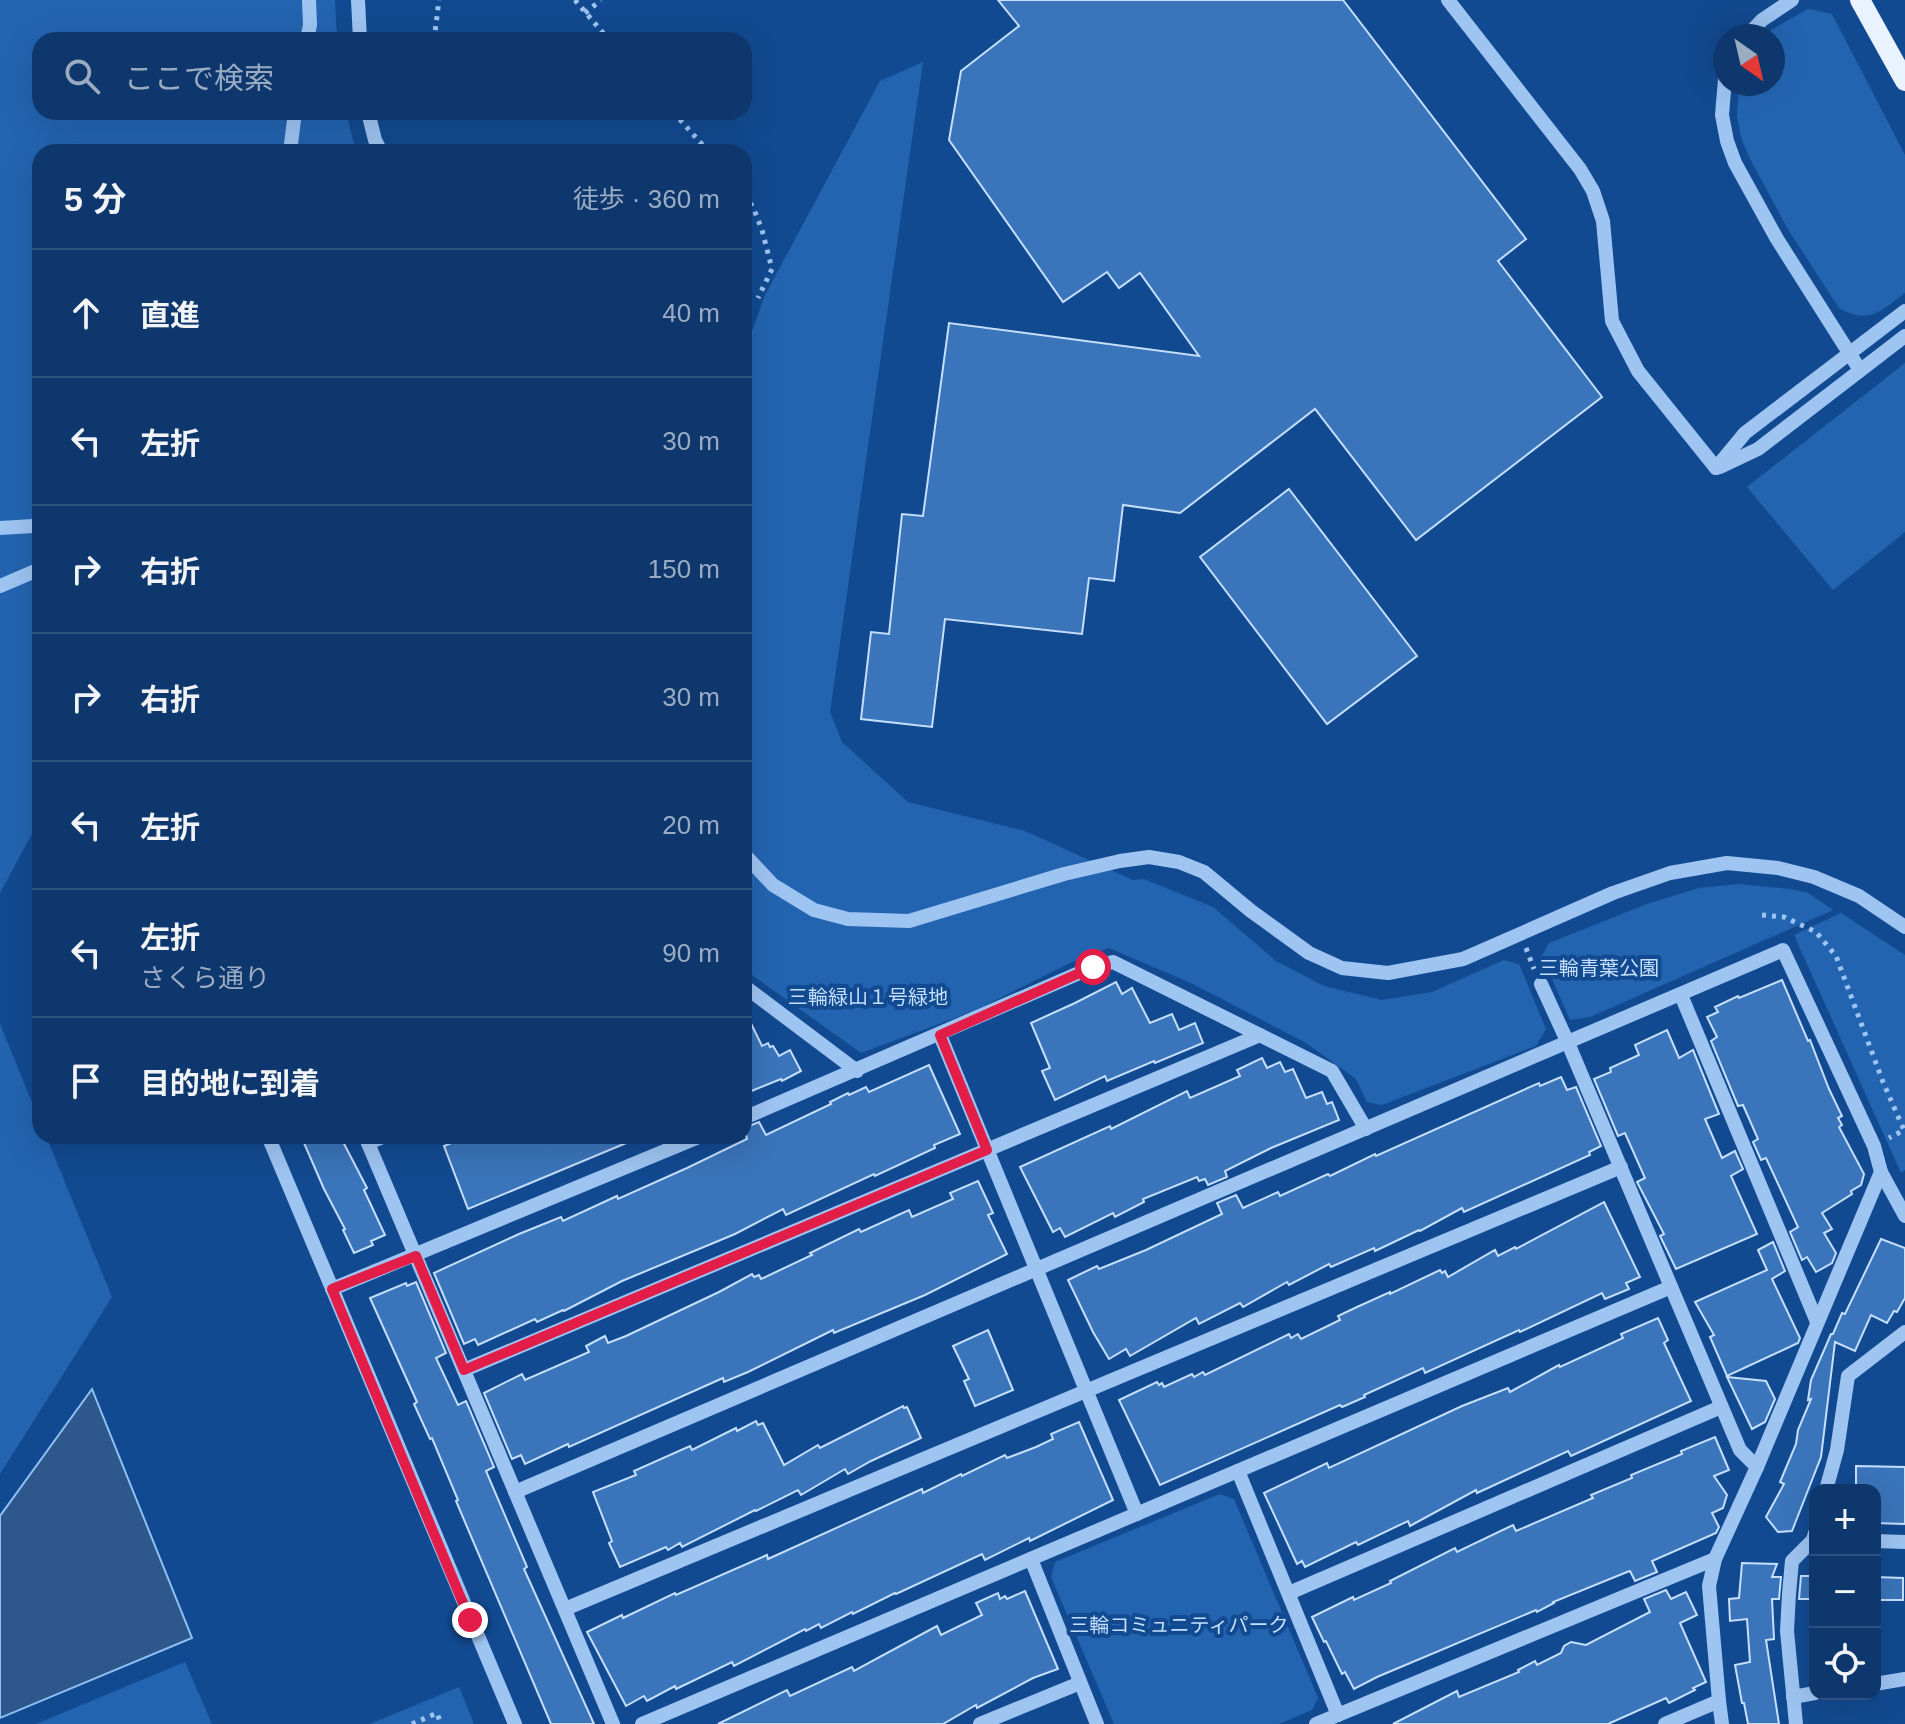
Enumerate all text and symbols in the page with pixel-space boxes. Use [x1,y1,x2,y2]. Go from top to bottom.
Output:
north arrow [1713,24,1785,96]
search box [32,32,752,120]
icon: search [60,54,104,98]
text: ここで検索 [124,62,274,95]
text: 5 分 [64,180,126,218]
text: 徒歩 · 360 m [573,184,720,214]
icon: ahead [64,291,108,335]
text: 40 m [662,298,720,328]
text: 直進 [140,299,200,332]
icon: left [64,419,108,463]
text: 30 m [662,426,720,456]
text: 左折 [140,427,200,460]
icon: right [64,547,108,591]
text: 150 m [648,554,720,584]
text: 右折 [140,555,200,588]
icon: right [64,675,108,719]
text: 30 m [662,682,720,712]
text: 右折 [140,683,200,716]
icon: left [64,803,108,847]
text: 20 m [662,810,720,840]
text: 左折 [140,811,200,844]
text: 左折 [140,921,200,954]
icon: left [64,931,108,975]
text: 90 m [662,938,720,968]
route start [1075,949,1111,985]
park label: 三輪青葉公園 [1539,957,1659,979]
text: さくら通り [140,963,270,993]
park label: 三輪緑山１号緑地 [788,986,948,1008]
icon: arrive [64,1059,108,1103]
text: 目的地に到着 [140,1067,320,1100]
map controls [1809,1484,1881,1700]
button: + [1809,1484,1881,1556]
button: − [1809,1556,1881,1628]
route end [452,1602,488,1638]
park label: 三輪コミュニティパーク [1070,1614,1288,1636]
button: locate [1809,1628,1881,1700]

